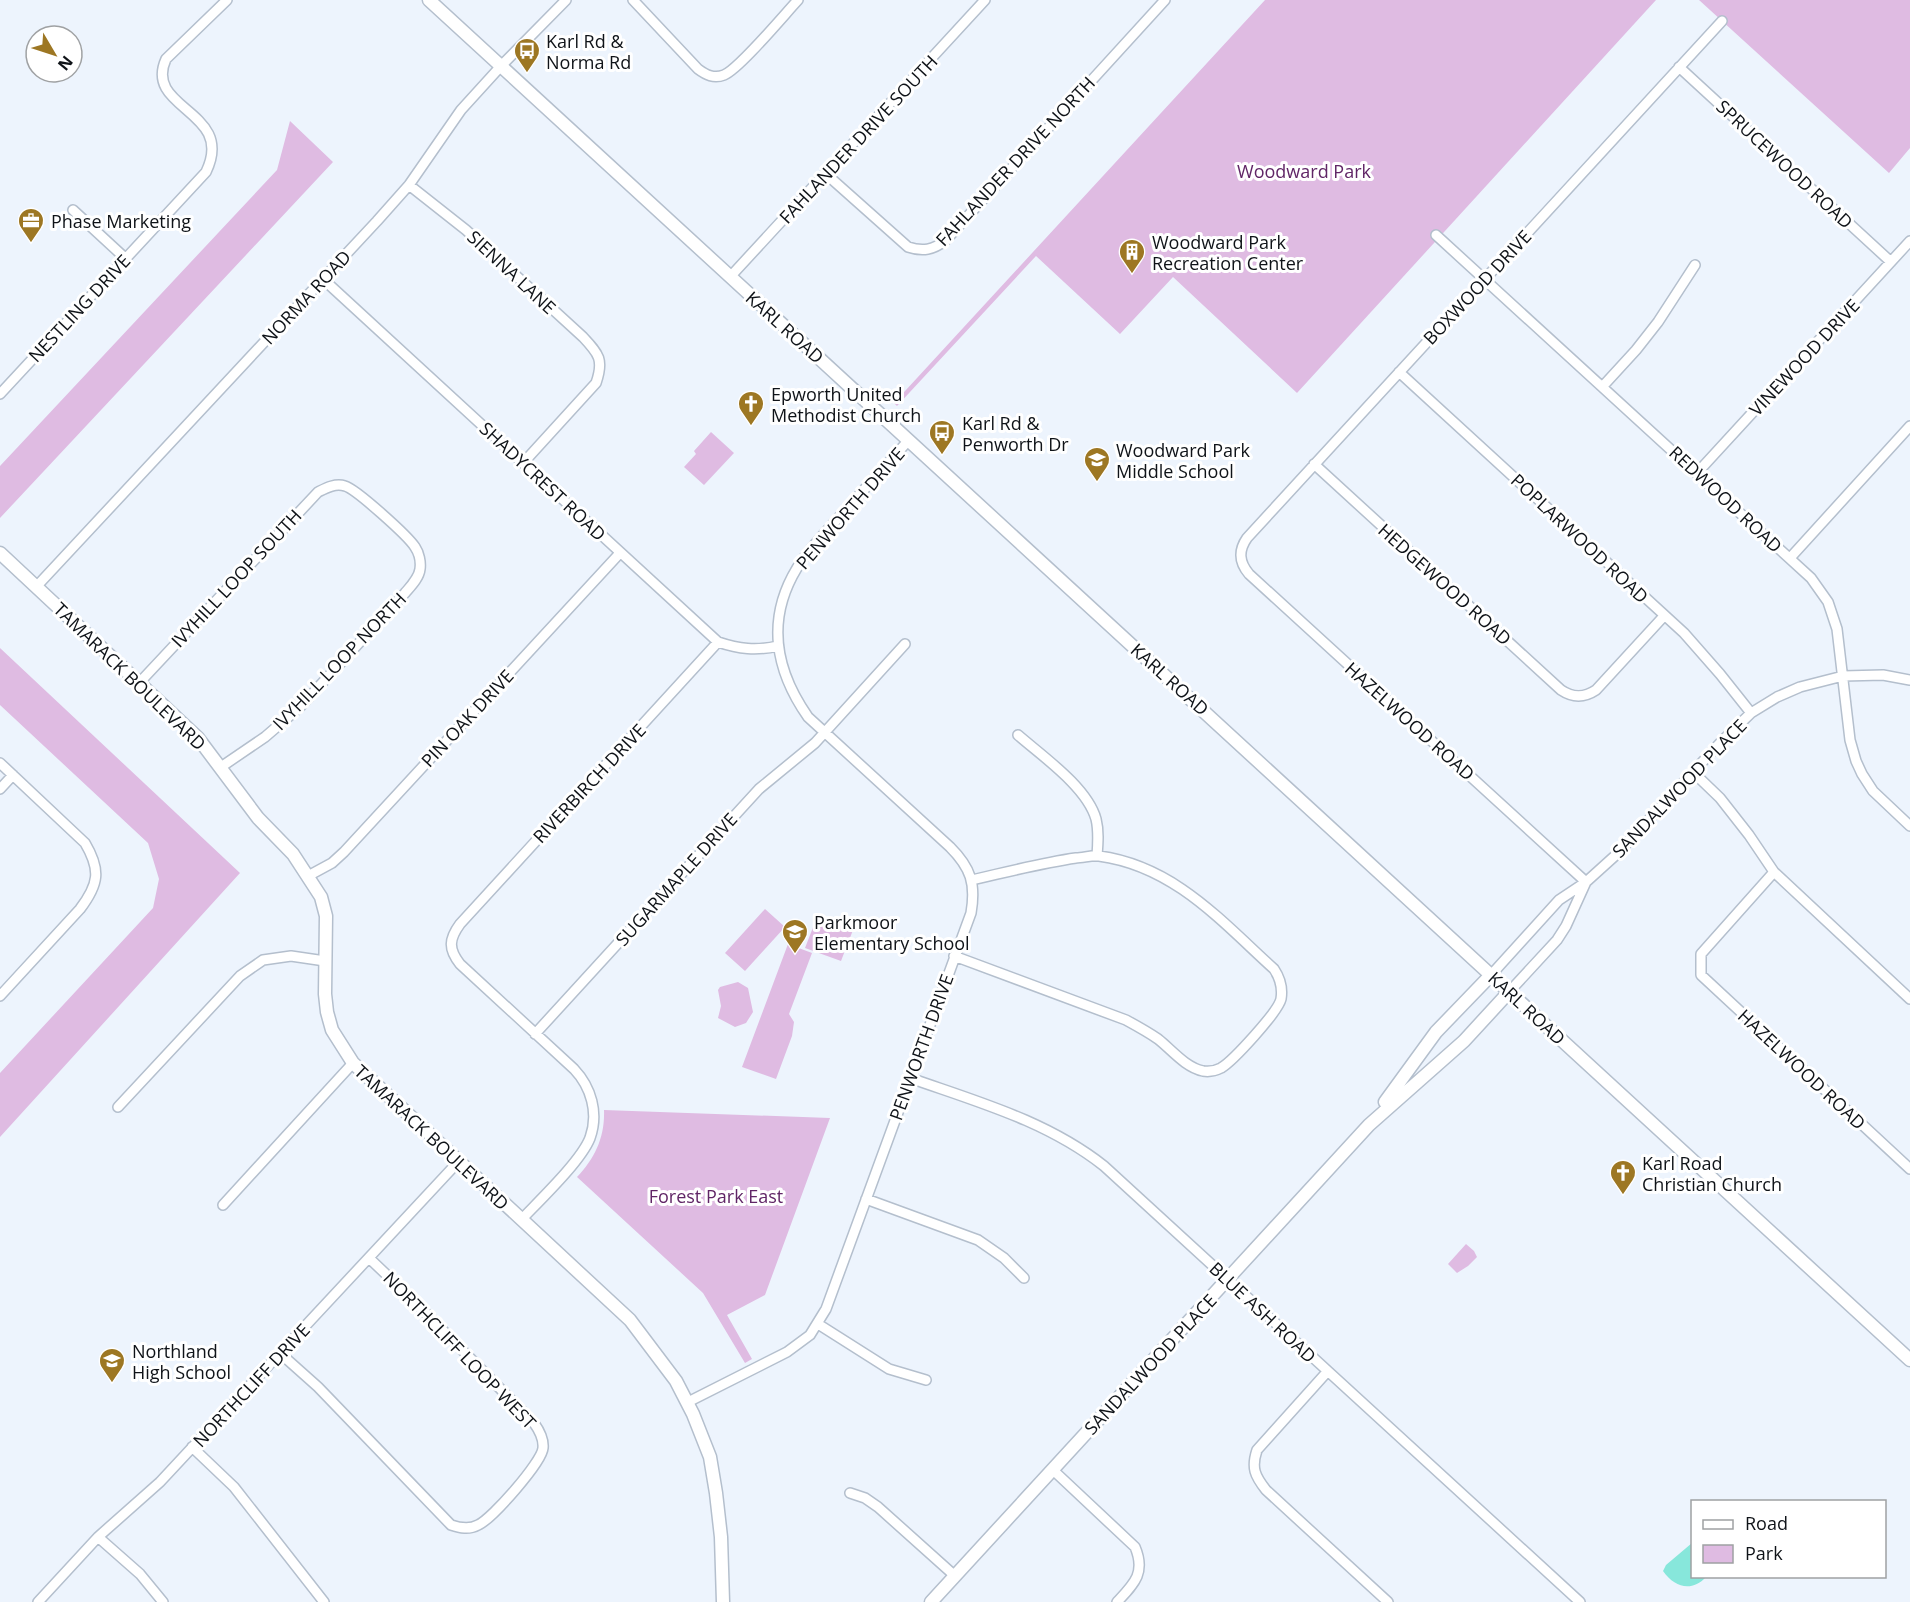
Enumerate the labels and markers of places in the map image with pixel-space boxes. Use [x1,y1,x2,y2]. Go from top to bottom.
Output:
place label: Karl Rd & Norma Rd [546,29,631,74]
bus stop icon: Karl Rd & Norma Rd [512,36,542,74]
office icon: Phase Marketing [16,206,46,244]
place label: Phase Marketing [51,209,191,233]
place label: Woodward Park Recreation Center [1152,230,1304,275]
building icon: Woodward Park Recreation Center [1117,237,1147,275]
place label: Epworth United Methodist Church [771,382,921,427]
church icon: Epworth United Methodist Church [736,389,766,427]
place label: Karl Rd & Penworth Dr [962,411,1069,456]
bus stop icon: Karl Rd & Penworth Dr [927,418,957,456]
place label: Woodward Park Middle School [1116,438,1250,483]
school or university icon: Woodward Park Middle School [1082,445,1112,483]
place label: Parkmoor Elementary School [814,910,970,955]
school or university icon: Parkmoor Elementary School [780,917,810,955]
place label: Karl Road Christian Church [1642,1151,1782,1196]
church icon: Karl Road Christian Church [1608,1158,1638,1196]
place label: Northland High School [132,1339,231,1384]
school or university icon: Northland High School [97,1346,127,1384]

